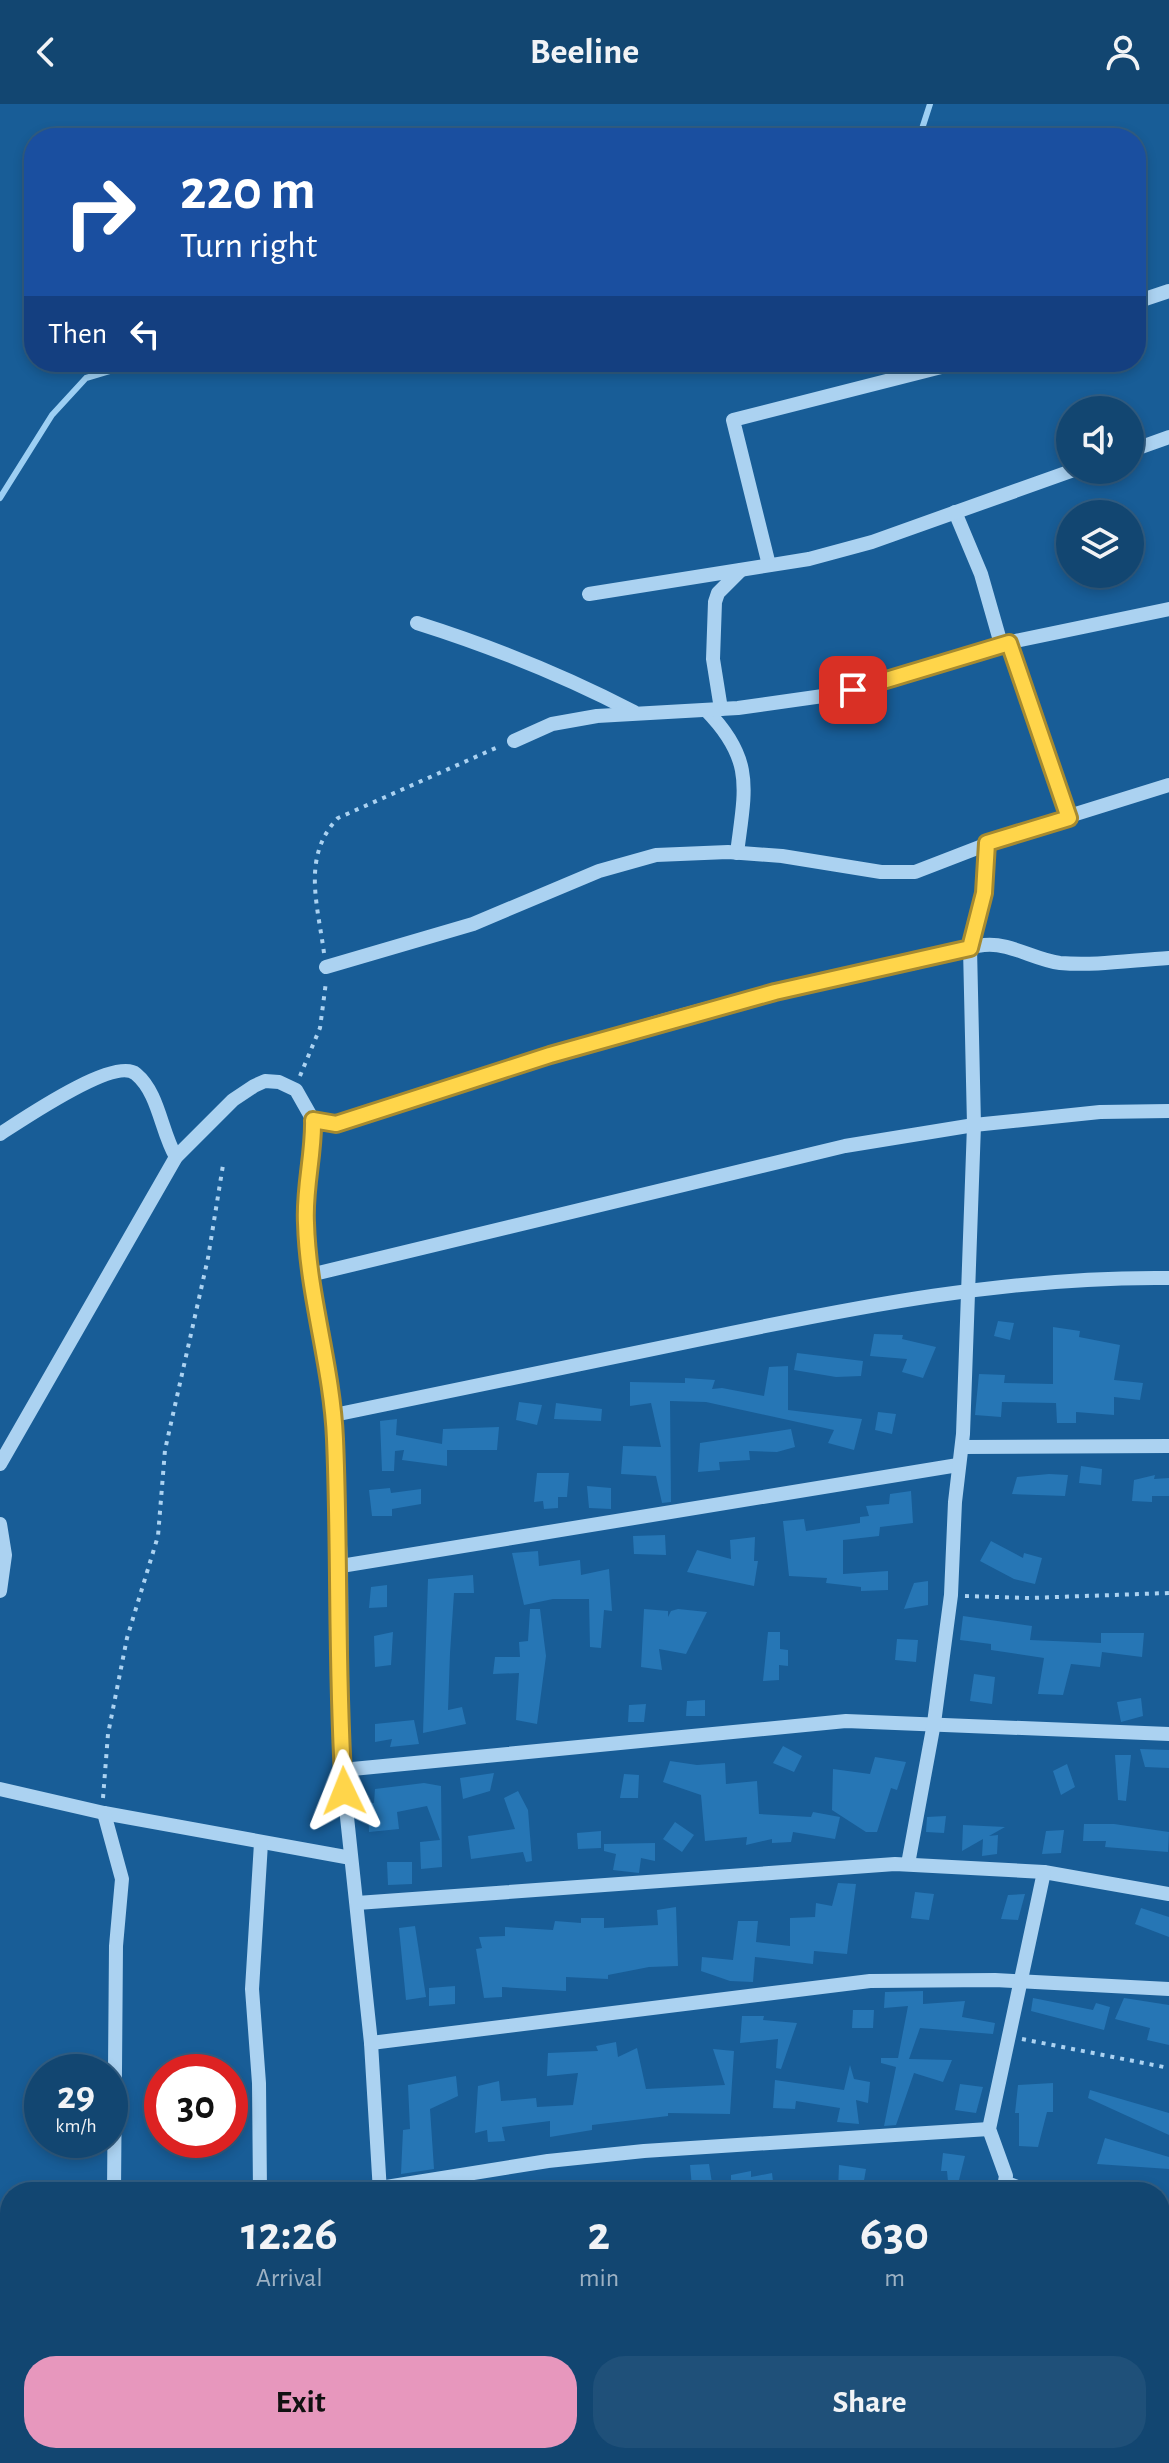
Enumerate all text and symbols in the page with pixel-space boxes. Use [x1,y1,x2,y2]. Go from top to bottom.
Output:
icon: back [24,30,68,74]
icon: person [1101,30,1145,74]
text: Beeline [530,34,639,70]
icon: right [48,160,152,264]
text: 220 m [180,163,316,219]
text: Turn right [180,228,317,264]
icon: left [123,312,167,356]
text: Then [48,319,107,349]
map controls [1056,396,1144,588]
button: sound [1056,396,1144,484]
button: layers [1056,500,1144,588]
pin [819,656,887,724]
icon: arrive [831,668,875,712]
position arrow [302,1749,386,1833]
speed limit sign: 30 [144,2054,248,2158]
text: 29 [57,2076,95,2116]
text: km/h [55,2116,97,2136]
text: 12:26 [241,2211,338,2259]
text: 2 [588,2211,610,2259]
text: 630 [860,2211,929,2259]
text: Arrival [256,2265,323,2291]
text: min [579,2265,619,2291]
text: m [884,2265,905,2291]
button: Exit [24,2356,577,2448]
button: Share [593,2356,1146,2448]

